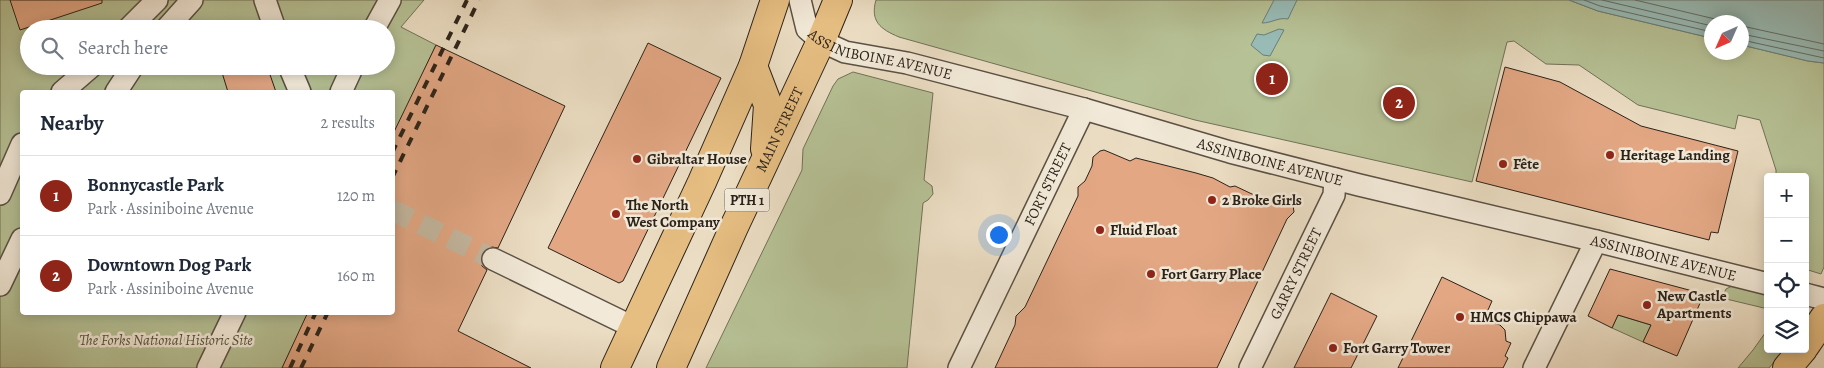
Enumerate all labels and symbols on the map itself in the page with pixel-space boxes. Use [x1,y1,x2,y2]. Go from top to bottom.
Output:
north arrow [1704,15,1749,60]
street label: ASSINIBOINE AVENUE [803,24,954,84]
pin: 1 [1256,60,1288,98]
street label: MAIN STREET [751,83,808,175]
pin: 2 [1383,84,1415,122]
street label: ASSINIBOINE AVENUE [1194,133,1345,190]
street label: FORT STREET [1019,139,1076,229]
place label: Heritage Landing [1620,145,1730,165]
place label: Gibraltar House [647,149,747,169]
marker: Heritage Landing [1604,149,1616,161]
marker: Gibraltar House [631,153,643,165]
place label: Fête [1513,154,1539,174]
marker: Fête [1497,158,1509,170]
road number: PTH 1 [724,188,770,212]
place label: 2 Broke Girls [1222,190,1302,210]
marker: 2 Broke Girls [1206,194,1218,206]
place label: The North West Company [625,195,721,232]
marker: The North West Company [610,208,622,220]
place label: Fluid Float [1110,220,1177,240]
your location [986,222,1012,248]
marker: Fluid Float [1094,224,1106,236]
street label: GARRY STREET [1265,224,1327,323]
street label: ASSINIBOINE AVENUE [1588,230,1739,286]
place label: Fort Garry Place [1161,264,1262,284]
marker: Fort Garry Place [1145,268,1157,280]
place label: New Castle Apartments [1656,286,1732,323]
marker: New Castle Apartments [1641,299,1653,311]
place label: HMCS Chippawa [1470,307,1577,327]
marker: HMCS Chippawa [1454,311,1466,323]
park label: The Forks National Historic Site [79,330,253,350]
place label: Fort Garry Tower [1343,338,1450,358]
marker: Fort Garry Tower [1327,342,1339,354]

